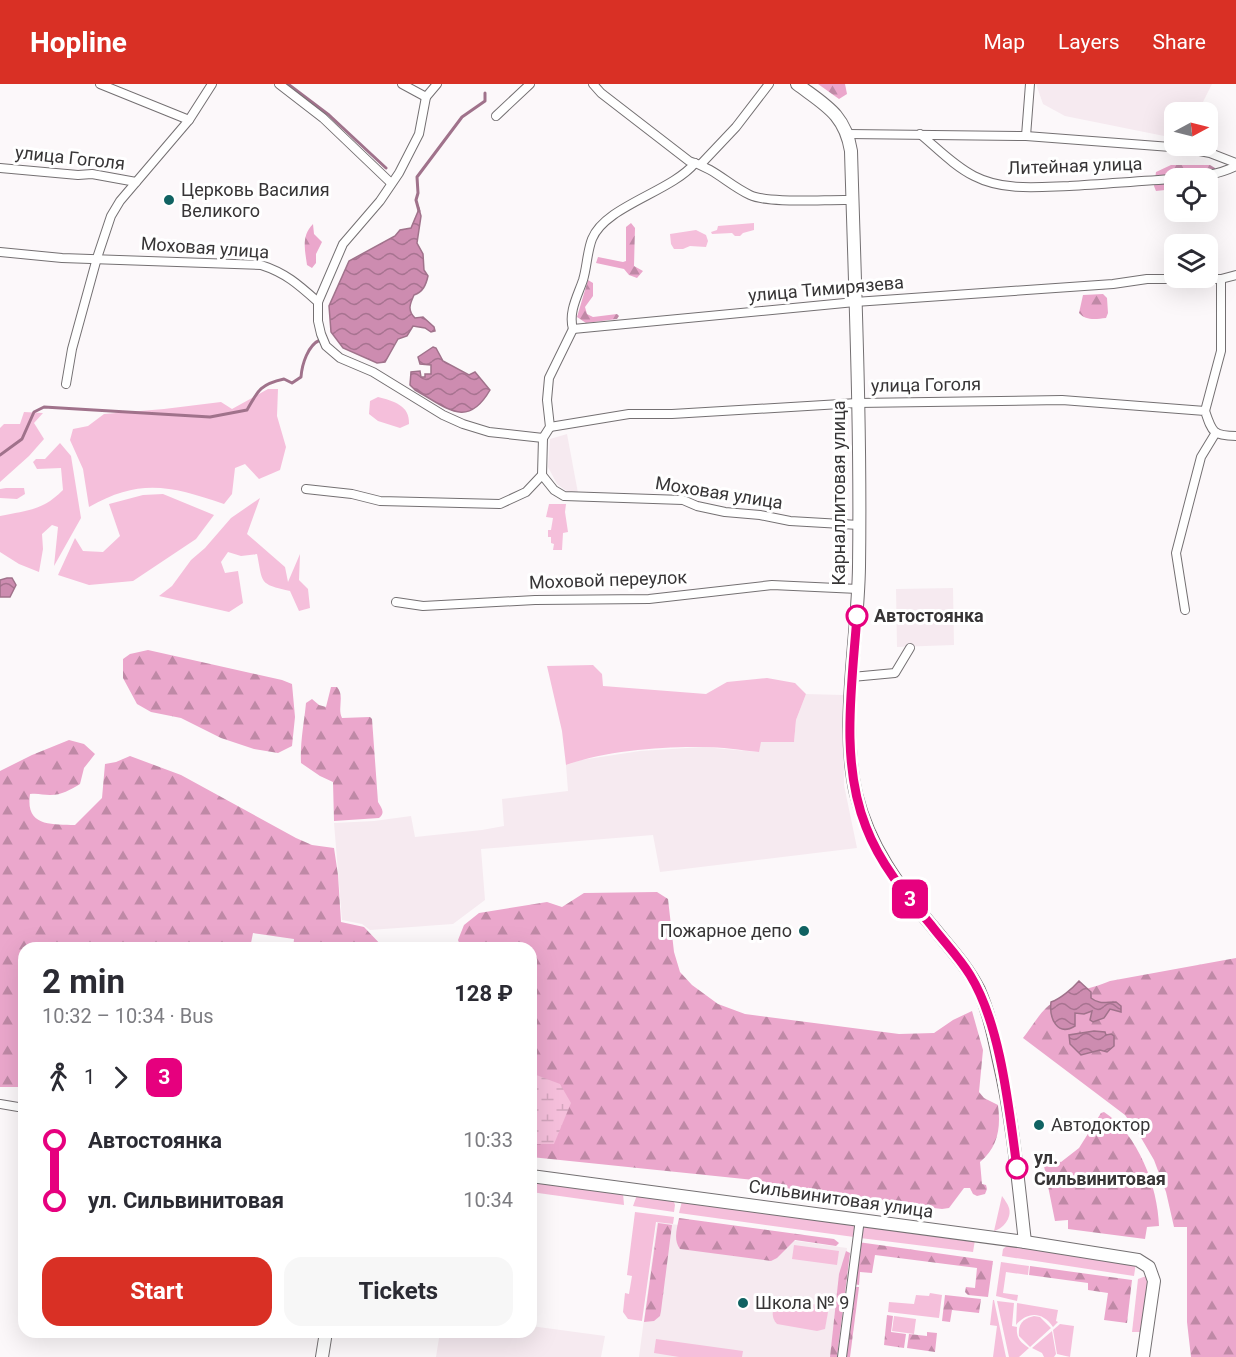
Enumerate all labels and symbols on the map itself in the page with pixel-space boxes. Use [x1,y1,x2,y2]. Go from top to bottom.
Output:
north arrow [1164,102,1218,156]
street label: улица Гоголя [14,141,126,174]
street label: Литейная улица [1007,153,1143,178]
place label: Церковь Василия Великого [181,179,330,221]
marker: Церковь Василия Великого [162,193,176,207]
street label: Моховая улица [140,233,270,262]
street label: улица Тимирязева [747,271,905,306]
street label: улица Гоголя [871,373,981,396]
street label: Карналлитовая улица [828,400,849,586]
street label: Моховая улица [654,472,784,513]
street label: Моховой переулок [529,566,688,593]
marker: Автостоянка [846,605,868,627]
place label: Автостоянка [874,605,984,626]
line badge: 3 [890,880,930,918]
place label: Пожарное депо [660,920,792,941]
marker: Пожарное депо [797,924,811,938]
place label: Автодоктор [1051,1114,1150,1135]
marker: Автодоктор [1032,1118,1046,1132]
place label: ул. Сильвинитовая [1034,1147,1166,1189]
marker: ул. Сильвинитовая [1006,1157,1028,1179]
street label: Сильвинитовая улица [747,1175,935,1222]
place label: Школа № 9 [755,1292,849,1313]
marker: Школа № 9 [736,1296,750,1310]

